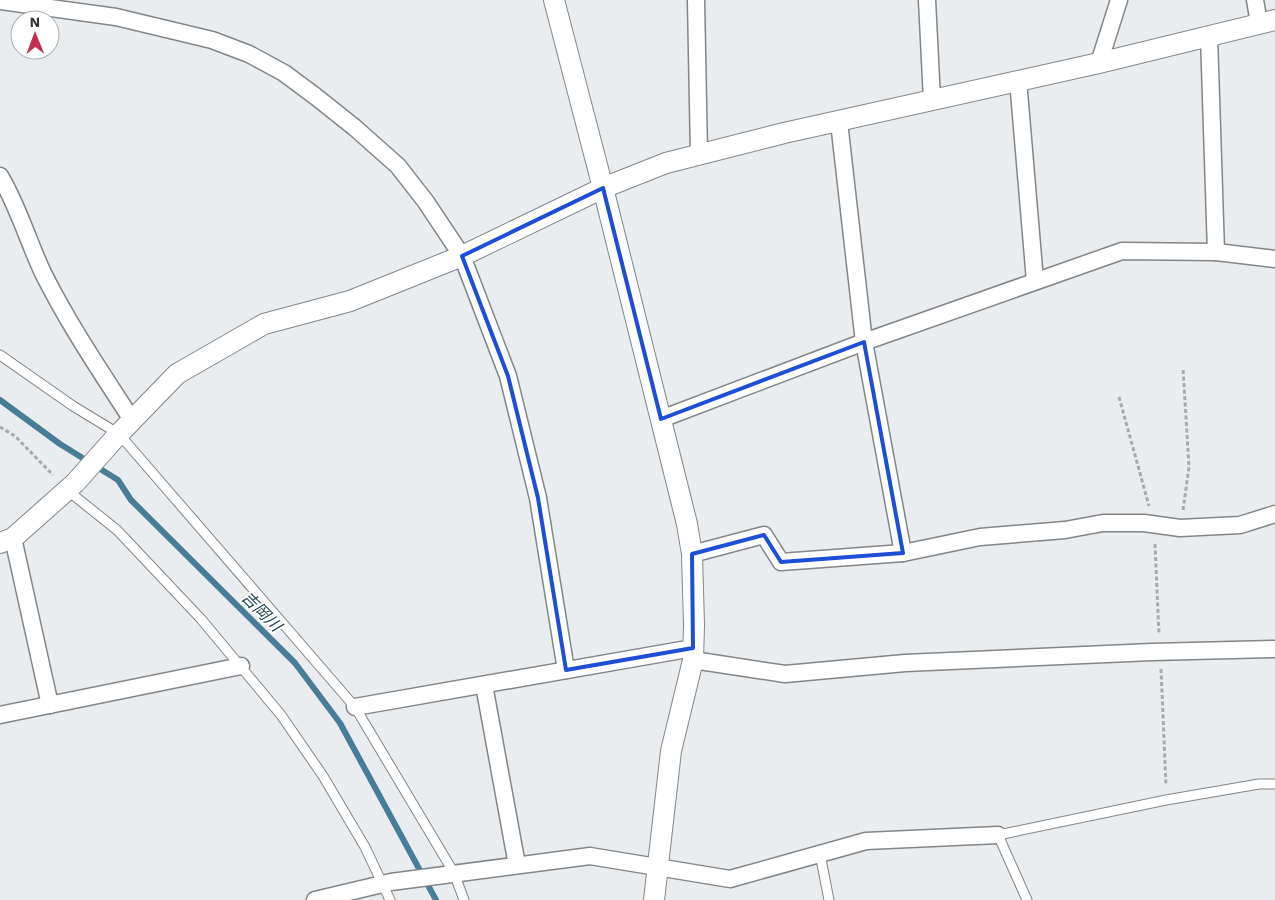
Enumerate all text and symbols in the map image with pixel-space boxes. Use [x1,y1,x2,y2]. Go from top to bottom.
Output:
north arrow [10,10,60,60]
text: N [29,14,40,30]
water label: 吉岡川 [238,588,287,636]

